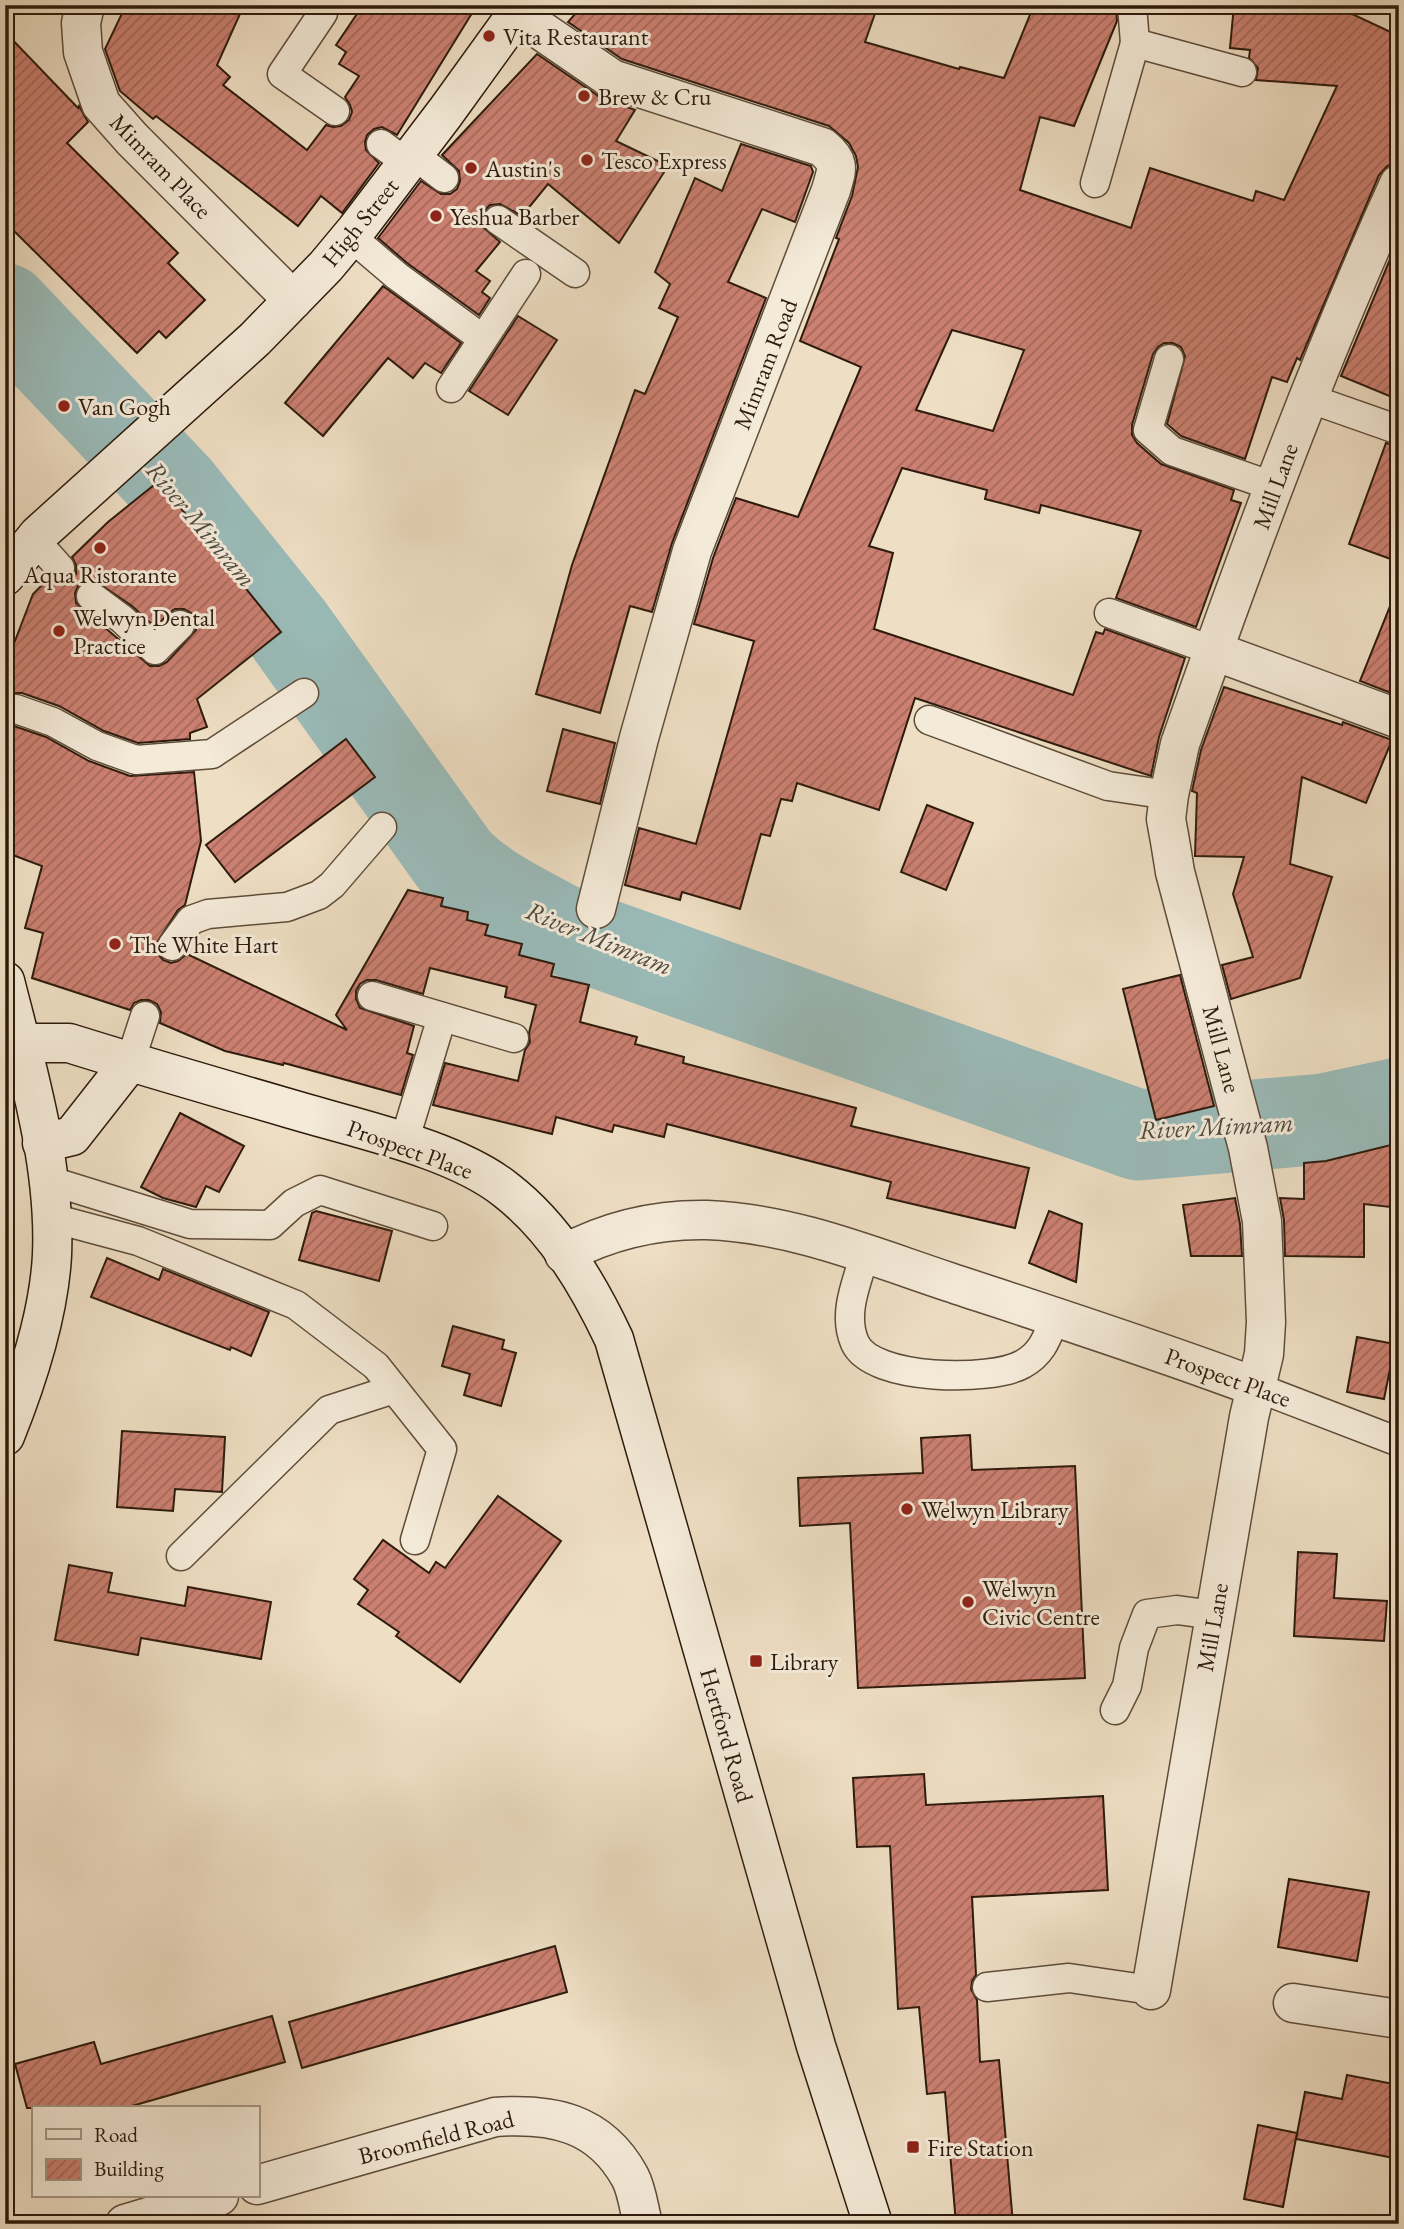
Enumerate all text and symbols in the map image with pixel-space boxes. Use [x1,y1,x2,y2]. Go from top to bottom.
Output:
place label: Vita Restaurant [503,21,649,52]
marker: Vita Restaurant [481,28,497,44]
place label: Brew & Cru [598,81,712,112]
marker: Brew & Cru [576,88,592,104]
street label: Mimram Place [103,107,219,225]
place label: Tesco Express [601,145,727,176]
marker: Tesco Express [579,152,595,168]
place label: Austin's [484,153,561,184]
marker: Austin's [463,160,479,176]
street label: High Street [315,171,406,273]
place label: Yeshua Barber [450,201,579,232]
marker: Yeshua Barber [428,208,444,224]
street label: Mimram Road [726,293,804,434]
place label: Van Gogh [78,391,171,422]
marker: Van Gogh [56,398,72,414]
street label: Mill Lane [1245,439,1305,533]
water label: River Mimram [138,454,264,594]
marker: Aqua Ristorante [92,540,108,556]
place label: Aqua Ristorante [22,559,177,590]
place label: Welwyn Dental Practice [73,602,215,661]
marker: Welwyn Dental Practice [51,623,67,639]
water label: River Mimram [521,893,677,983]
place label: The White Hart [129,929,279,960]
marker: The White Hart [107,936,123,952]
street label: Mill Lane [1195,1002,1249,1096]
water label: River Mimram [1138,1105,1294,1147]
street label: Prospect Place [343,1112,477,1186]
street label: Prospect Place [1161,1340,1295,1414]
place label: Welwyn Library [921,1494,1069,1525]
marker: Welwyn Library [899,1501,915,1517]
place label: Welwyn Civic Centre [982,1573,1100,1632]
street label: Mill Lane [1189,1580,1235,1674]
marker: Welwyn Civic Centre [960,1594,976,1610]
place label: Library [770,1646,839,1677]
marker: Library [748,1653,764,1669]
street label: Hertford Road [693,1664,761,1807]
street label: Broomfield Road [355,2102,518,2171]
legend [32,2106,259,2198]
text: Road [94,2121,138,2148]
place label: Fire Station [927,2132,1034,2163]
marker: Fire Station [905,2139,921,2155]
text: Building [94,2155,164,2182]

